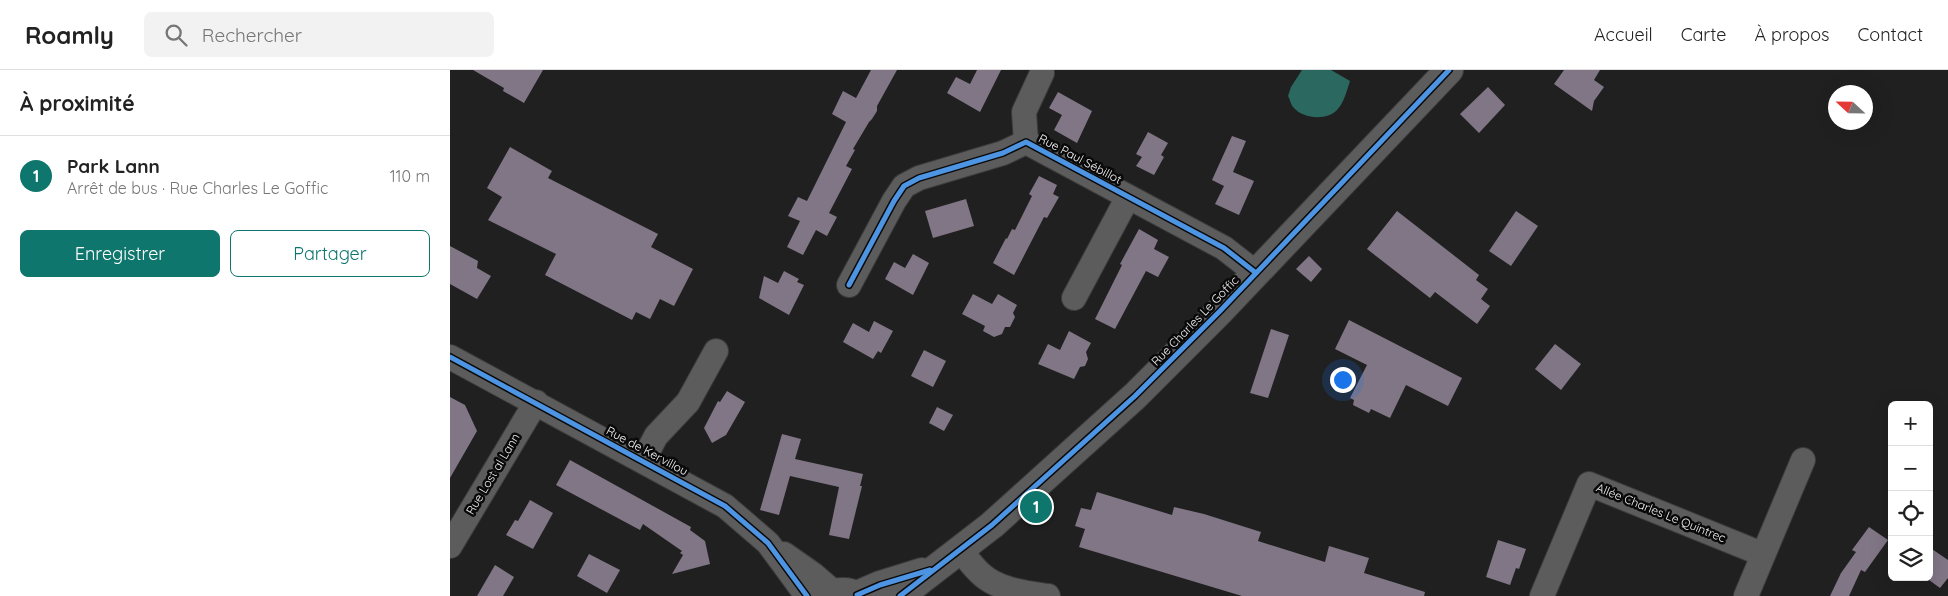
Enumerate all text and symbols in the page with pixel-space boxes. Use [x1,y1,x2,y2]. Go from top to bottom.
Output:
search box [144,12,494,57]
text: Roamly [25,20,114,50]
icon: search [162,21,190,49]
text: Rechercher [202,23,302,47]
text: Accueil [1594,23,1653,46]
text: Carte [1681,23,1726,46]
text: À propos [1754,23,1830,46]
text: Contact [1858,23,1923,46]
north arrow [1828,85,1873,130]
text: À proximité [20,90,135,116]
street label: Rue Paul Sébillot [1036,130,1124,187]
text: Park Lann [67,154,160,178]
text: 1 [33,166,39,186]
text: 110 m [390,166,430,186]
text: Arrêt de bus · Rue Charles Le Goffic [67,178,328,198]
button: Enregistrer [20,230,220,277]
button: Partager [230,230,430,277]
street label: Rue Charles Le Goffic [1148,273,1241,369]
your location [1330,367,1356,393]
map controls [1888,401,1933,581]
button: + [1888,401,1933,446]
street label: Rue de Kervillou [604,423,691,478]
street label: Rue Lost al Lann [462,430,523,517]
button: − [1888,446,1933,491]
street label: Allée Charles Le Quintrec [1594,480,1728,545]
pin: 1 [1020,488,1052,526]
button: locate [1888,491,1933,536]
button: layers [1888,536,1933,581]

